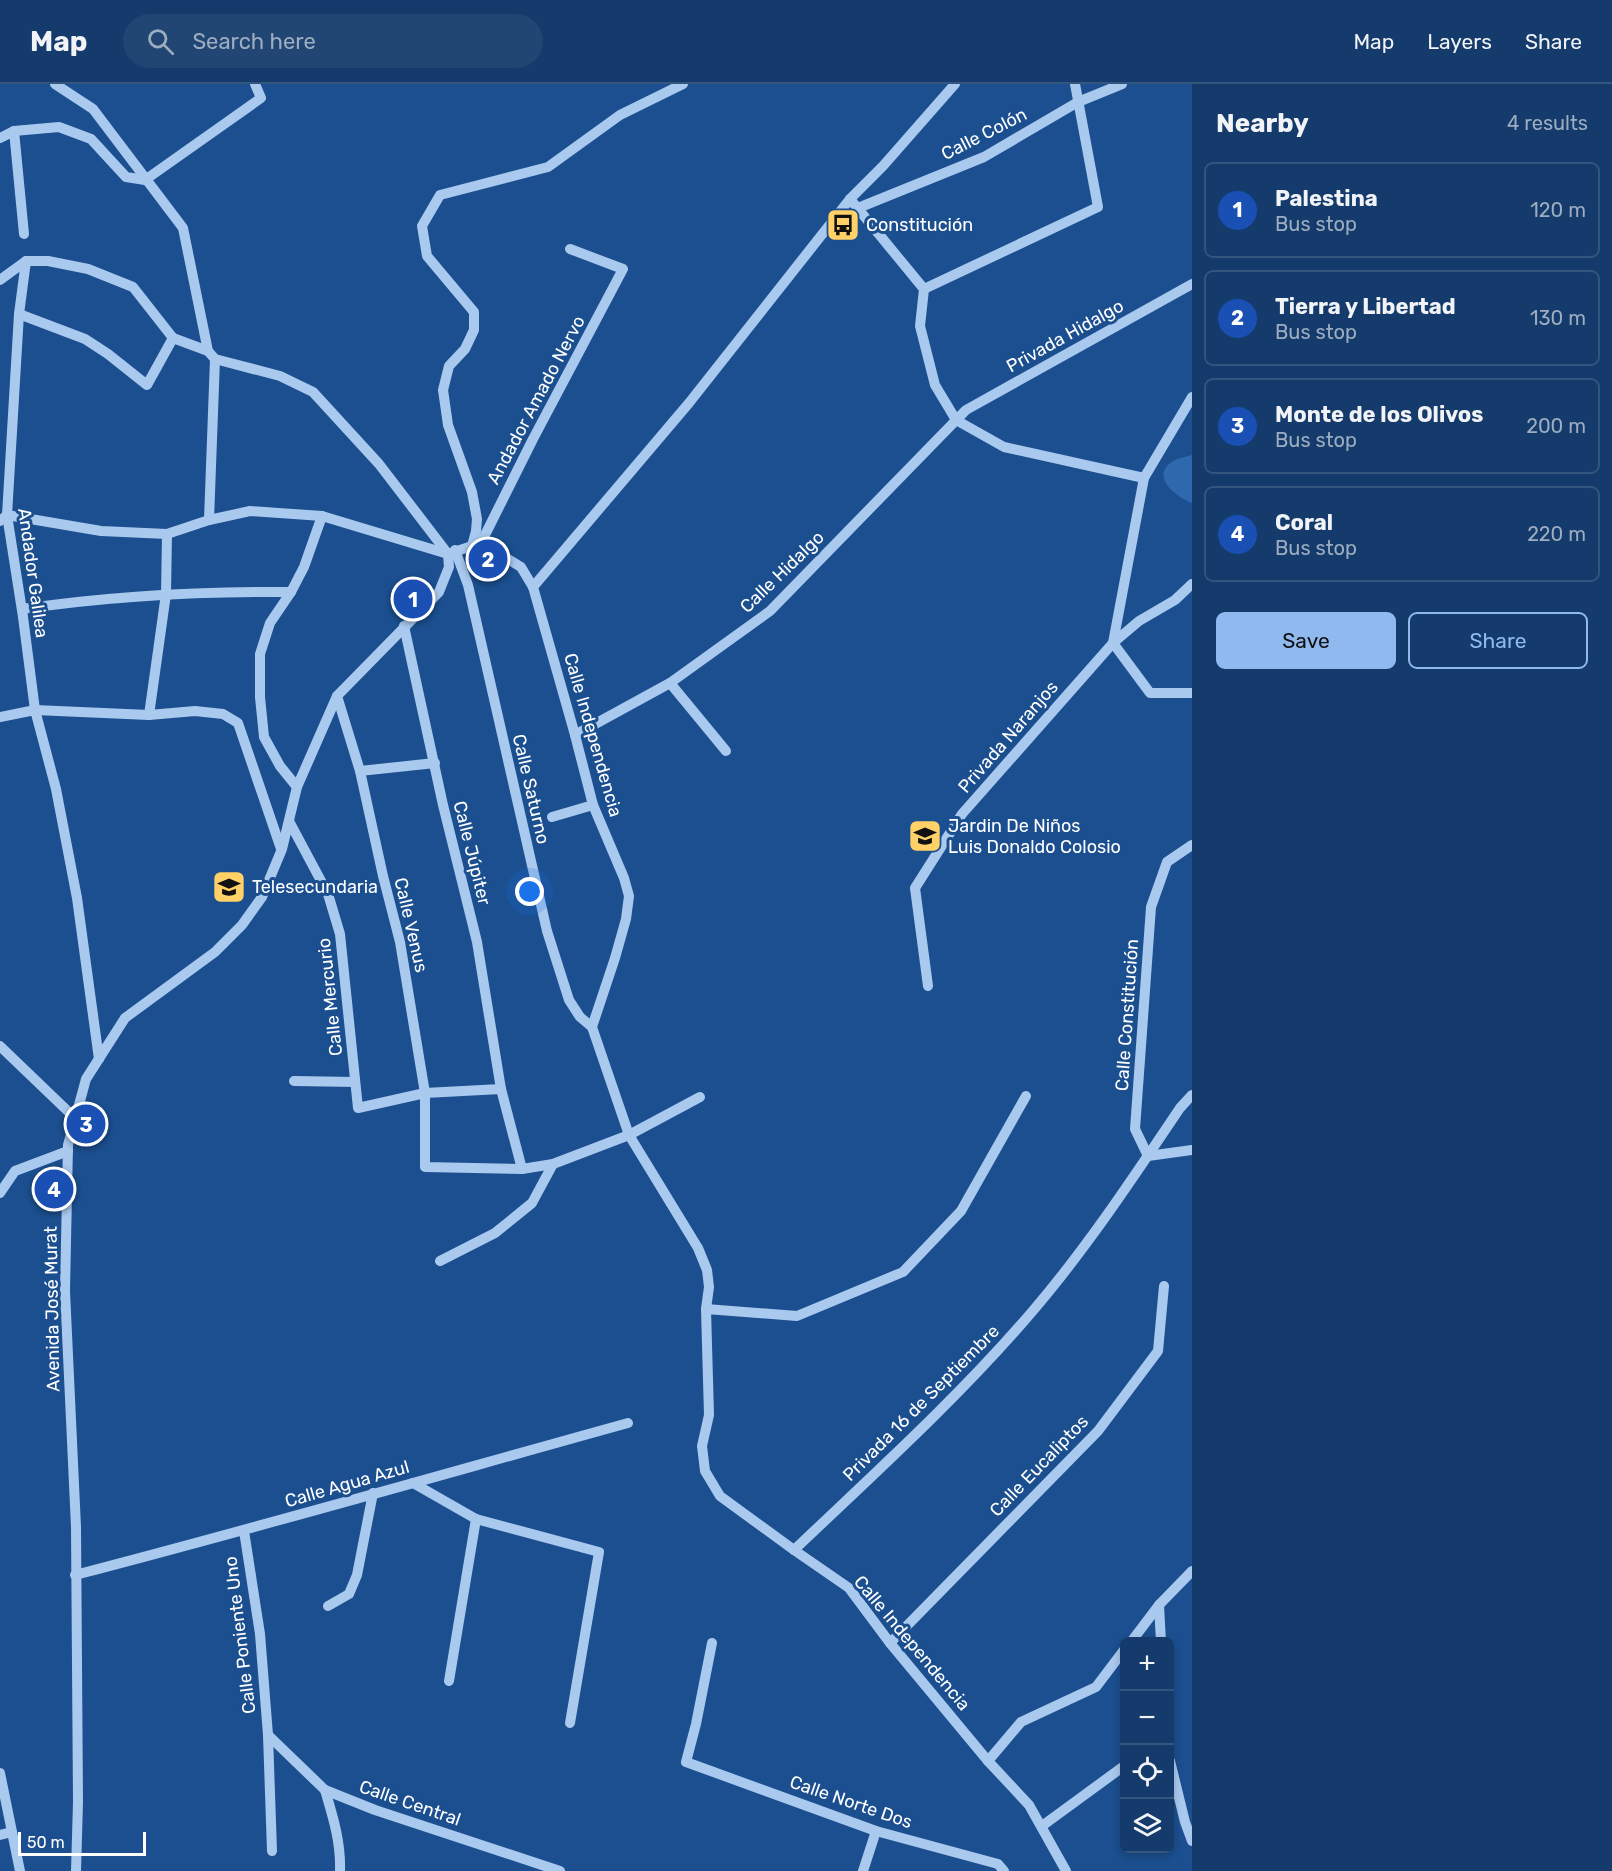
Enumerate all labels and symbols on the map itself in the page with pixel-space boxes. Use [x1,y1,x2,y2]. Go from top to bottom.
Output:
street label: Calle Colón [938,103,1030,165]
bus stop icon: Constitución [825,207,861,243]
place label: Constitución [866,214,973,236]
street label: Privada Hidalgo [1003,295,1127,377]
street label: Andador Amado Nervo [482,312,590,488]
street label: Andador Galilea [13,507,53,639]
street label: Calle Hidalgo [735,526,829,618]
pin: 2 [468,536,508,582]
pin: 1 [394,576,432,622]
street label: Calle Independencia [559,651,627,819]
street label: Privada Naranjos [953,676,1063,798]
street label: Calle Saturno [508,732,554,846]
street label: Calle Júpiter [448,799,496,907]
place label: Jardin De Niños Luis Donaldo Colosio [948,815,1121,858]
school or university icon: Jardin De Niños Luis Donaldo Colosio [907,818,943,854]
school or university icon: Telesecundaria [211,869,247,905]
street label: Calle Venus [389,875,433,975]
place label: Telesecundaria [252,876,378,898]
your location [515,877,544,906]
street label: Calle Mercurio [313,937,347,1057]
street label: Calle Constitución [1111,938,1143,1092]
pin: 3 [66,1102,106,1146]
pin: 4 [34,1166,74,1212]
street label: Avenida José Murat [40,1226,64,1392]
street label: Privada 16 de Septiembre [838,1320,1004,1486]
street label: Calle Eucaliptos [985,1411,1093,1521]
street label: Calle Agua Azul [282,1456,412,1512]
street label: Calle Poniente Uno [219,1555,261,1715]
street label: Calle Independencia [849,1571,975,1715]
street label: Calle Norte Dos [787,1771,915,1833]
street label: Calle Central [356,1775,464,1831]
scale bar [18,1829,146,1856]

